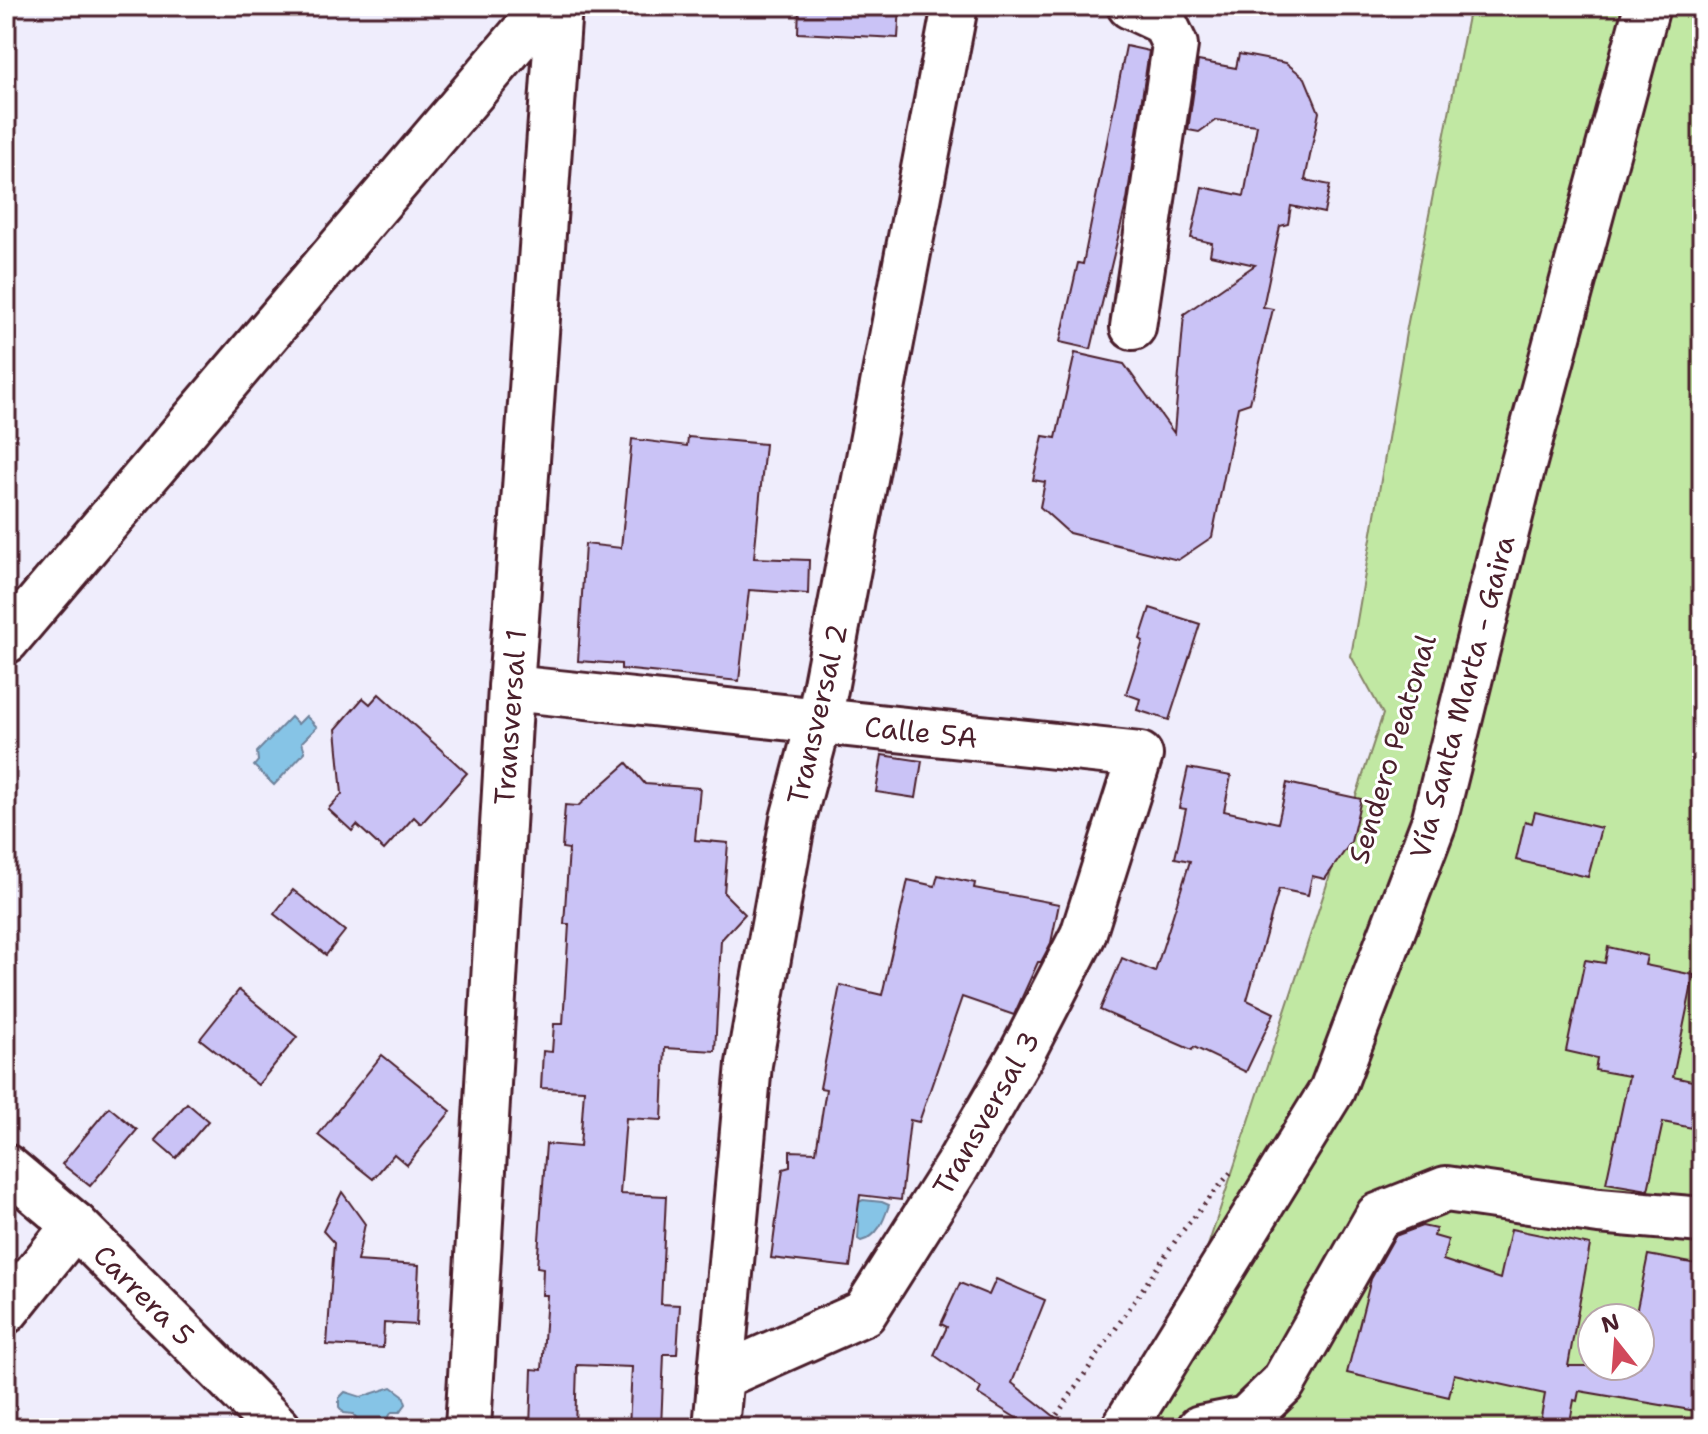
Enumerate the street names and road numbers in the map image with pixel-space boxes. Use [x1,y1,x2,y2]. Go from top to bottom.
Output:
street label: Vía Santa Marta - Gaira [1401,531,1523,863]
street label: Transversal 2 [778,620,856,808]
street label: Transversal 1 [485,628,535,806]
street label: Sendero Peatonal [1339,629,1445,868]
street label: Calle 5A [863,707,979,757]
street label: Transversal 3 [924,1024,1048,1202]
street label: Carrera 5 [85,1236,203,1354]

